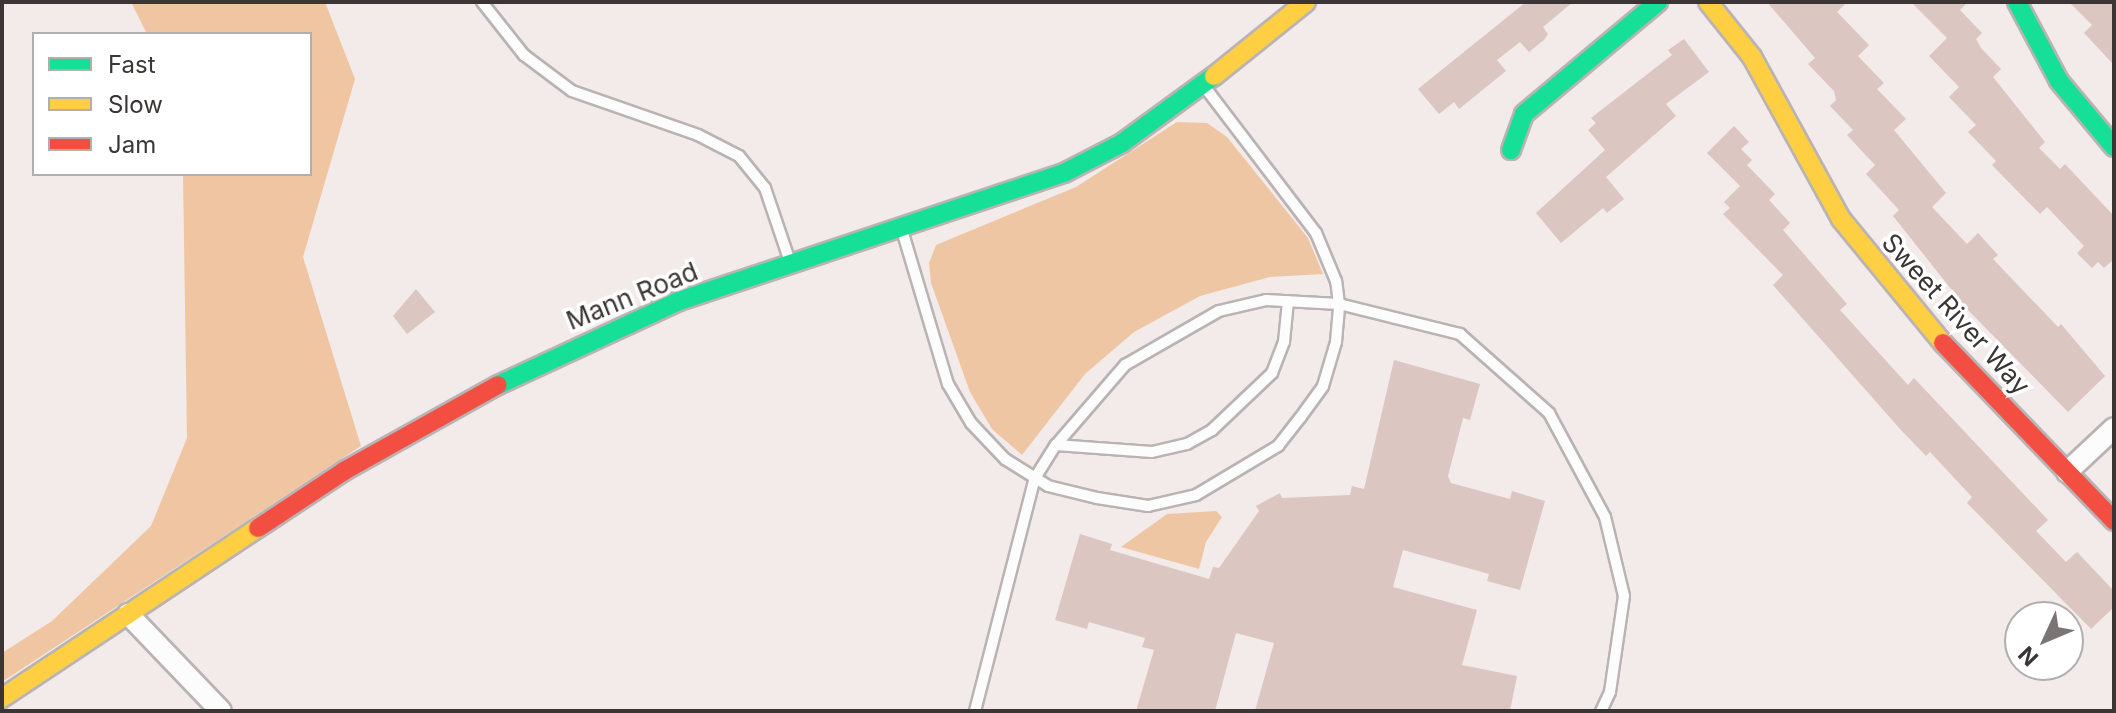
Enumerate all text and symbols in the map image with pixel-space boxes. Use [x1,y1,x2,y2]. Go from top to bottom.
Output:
legend [32,32,312,176]
text: Fast [108,50,156,79]
text: Slow [108,90,163,119]
text: Jam [108,130,156,159]
street label: Sweet River Way [1875,227,2037,401]
street label: Mann Road [562,256,702,336]
north arrow [2004,601,2084,681]
text: N [2013,641,2043,671]

